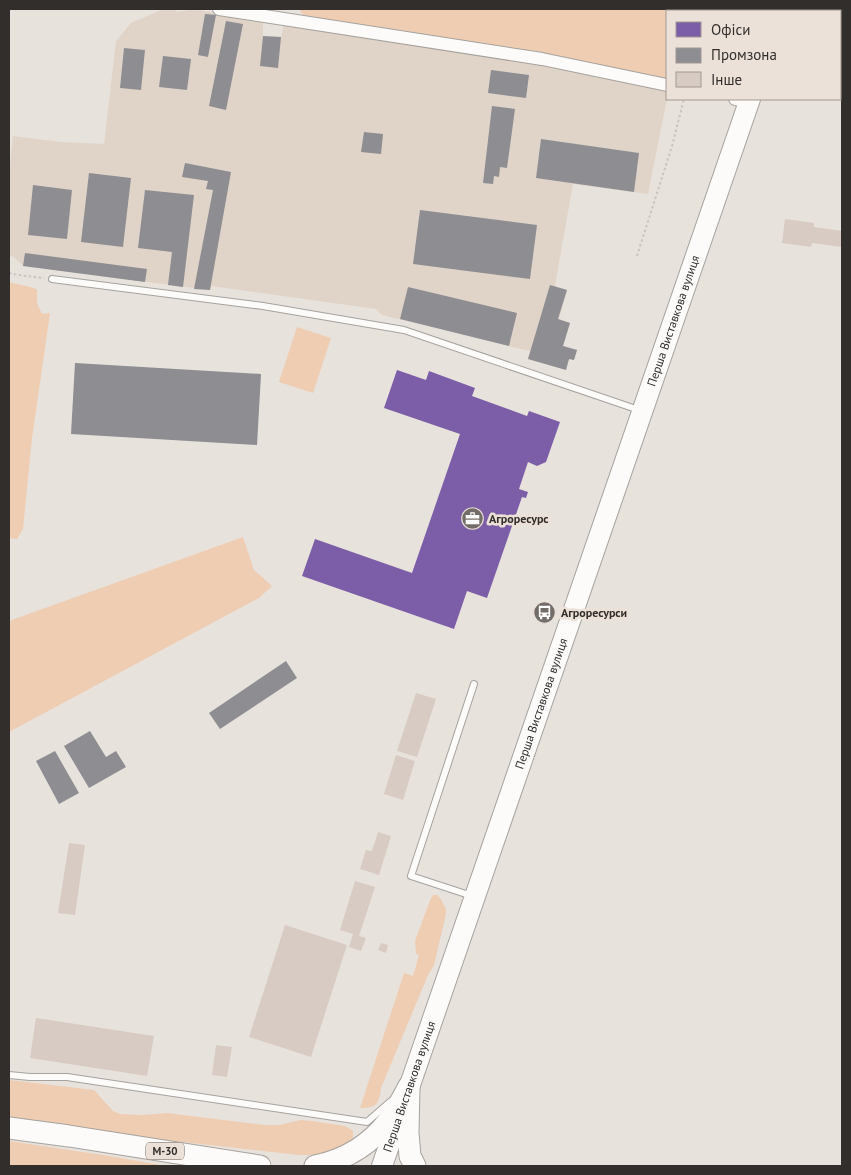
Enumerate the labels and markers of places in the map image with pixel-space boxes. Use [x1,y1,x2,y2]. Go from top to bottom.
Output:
office icon: Агроресурс [461,507,485,531]
place label: Агроресурс [489,511,549,526]
bus stop icon: Агроресурси [533,601,557,625]
place label: Агроресурси [561,605,627,620]

